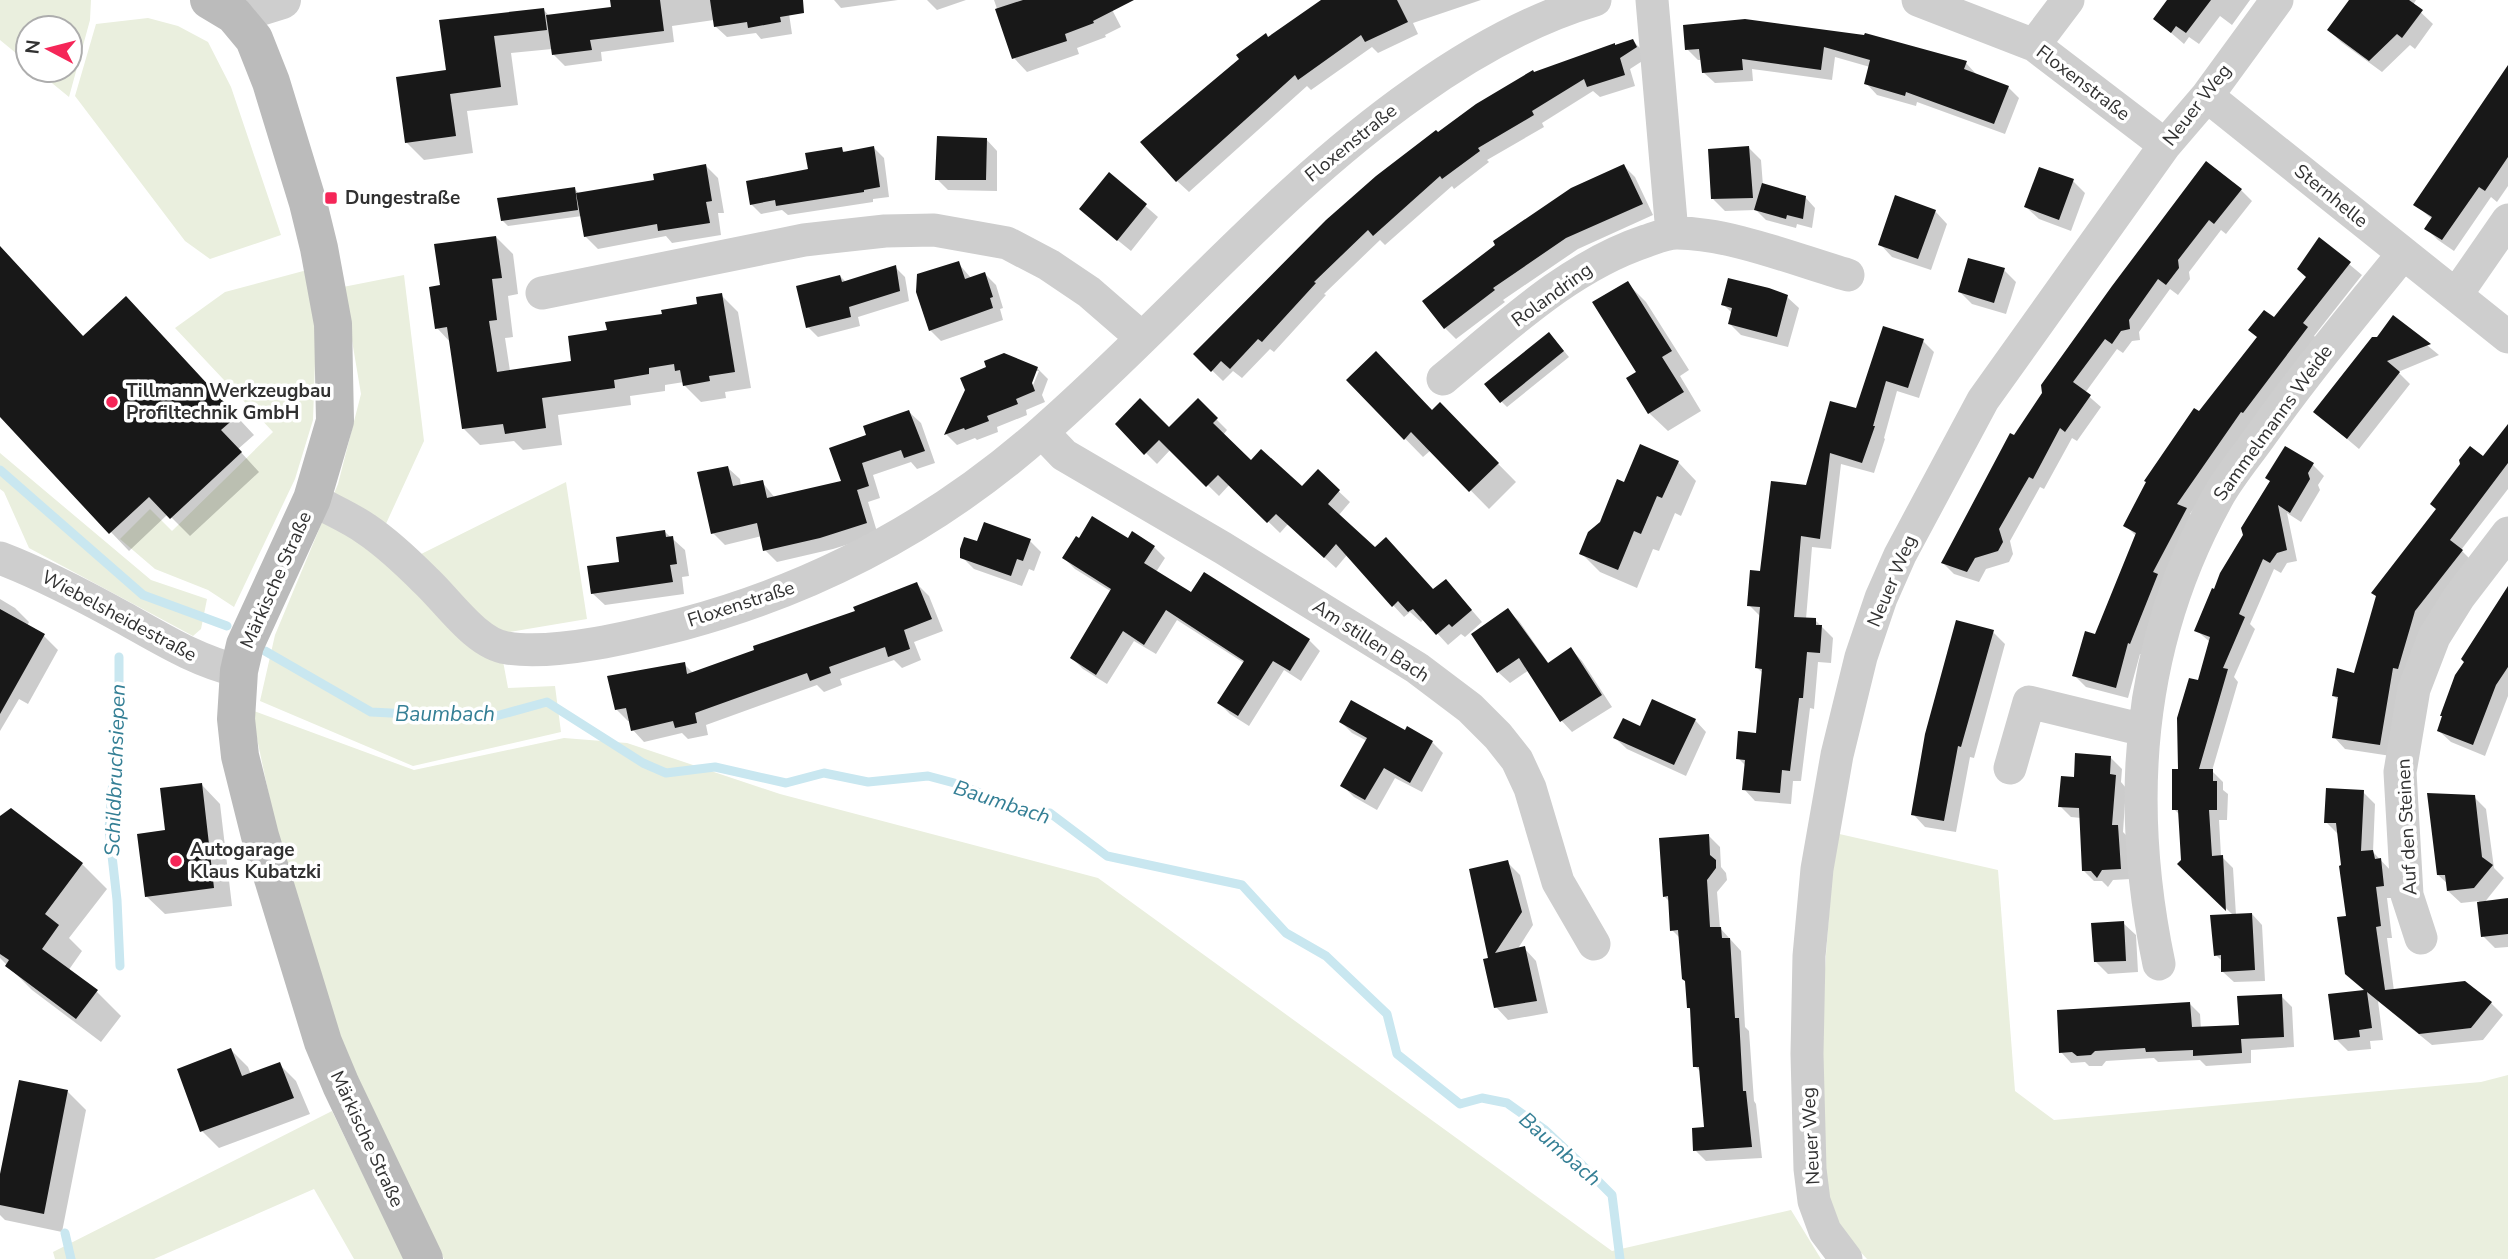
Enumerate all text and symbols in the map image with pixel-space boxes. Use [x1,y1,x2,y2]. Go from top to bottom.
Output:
north arrow [14,14,84,84]
text: N [19,38,47,56]
street label: Floxenstraße [2031,39,2135,127]
street label: Neuer Weg [2157,59,2237,151]
street label: Floxenstraße [1300,98,1402,188]
street label: Sternhelle [2289,158,2373,234]
place label: Dungestraße [345,185,460,211]
marker: Dungestraße [323,190,339,206]
street label: Rolandring [1506,257,1598,333]
street label: Sammelmanns Weide [2207,340,2339,506]
place label: Tillmann Werkzeugbau Profiltechnik GmbH [126,378,331,426]
marker: Tillmann Werkzeugbau Profiltechnik GmbH [104,394,120,410]
street label: Märkische Straße [234,507,318,653]
street label: Neuer Weg [1861,531,1923,631]
street label: Wiebelsheidestraße [37,564,201,668]
street label: Floxenstraße [684,574,798,634]
street label: Am stillen Bach [1307,593,1435,689]
water label: Schildbruchsiepen [98,683,132,857]
water label: Baumbach [395,700,495,728]
street label: Auf den Steinen [2390,758,2424,896]
water label: Baumbach [950,773,1054,831]
place label: Autogarage Klaus Kubatzki [190,837,321,885]
marker: Autogarage Klaus Kubatzki [168,853,184,869]
street label: Märkische Straße [324,1067,410,1211]
street label: Neuer Weg [1795,1087,1827,1185]
water label: Baumbach [1513,1106,1607,1192]

